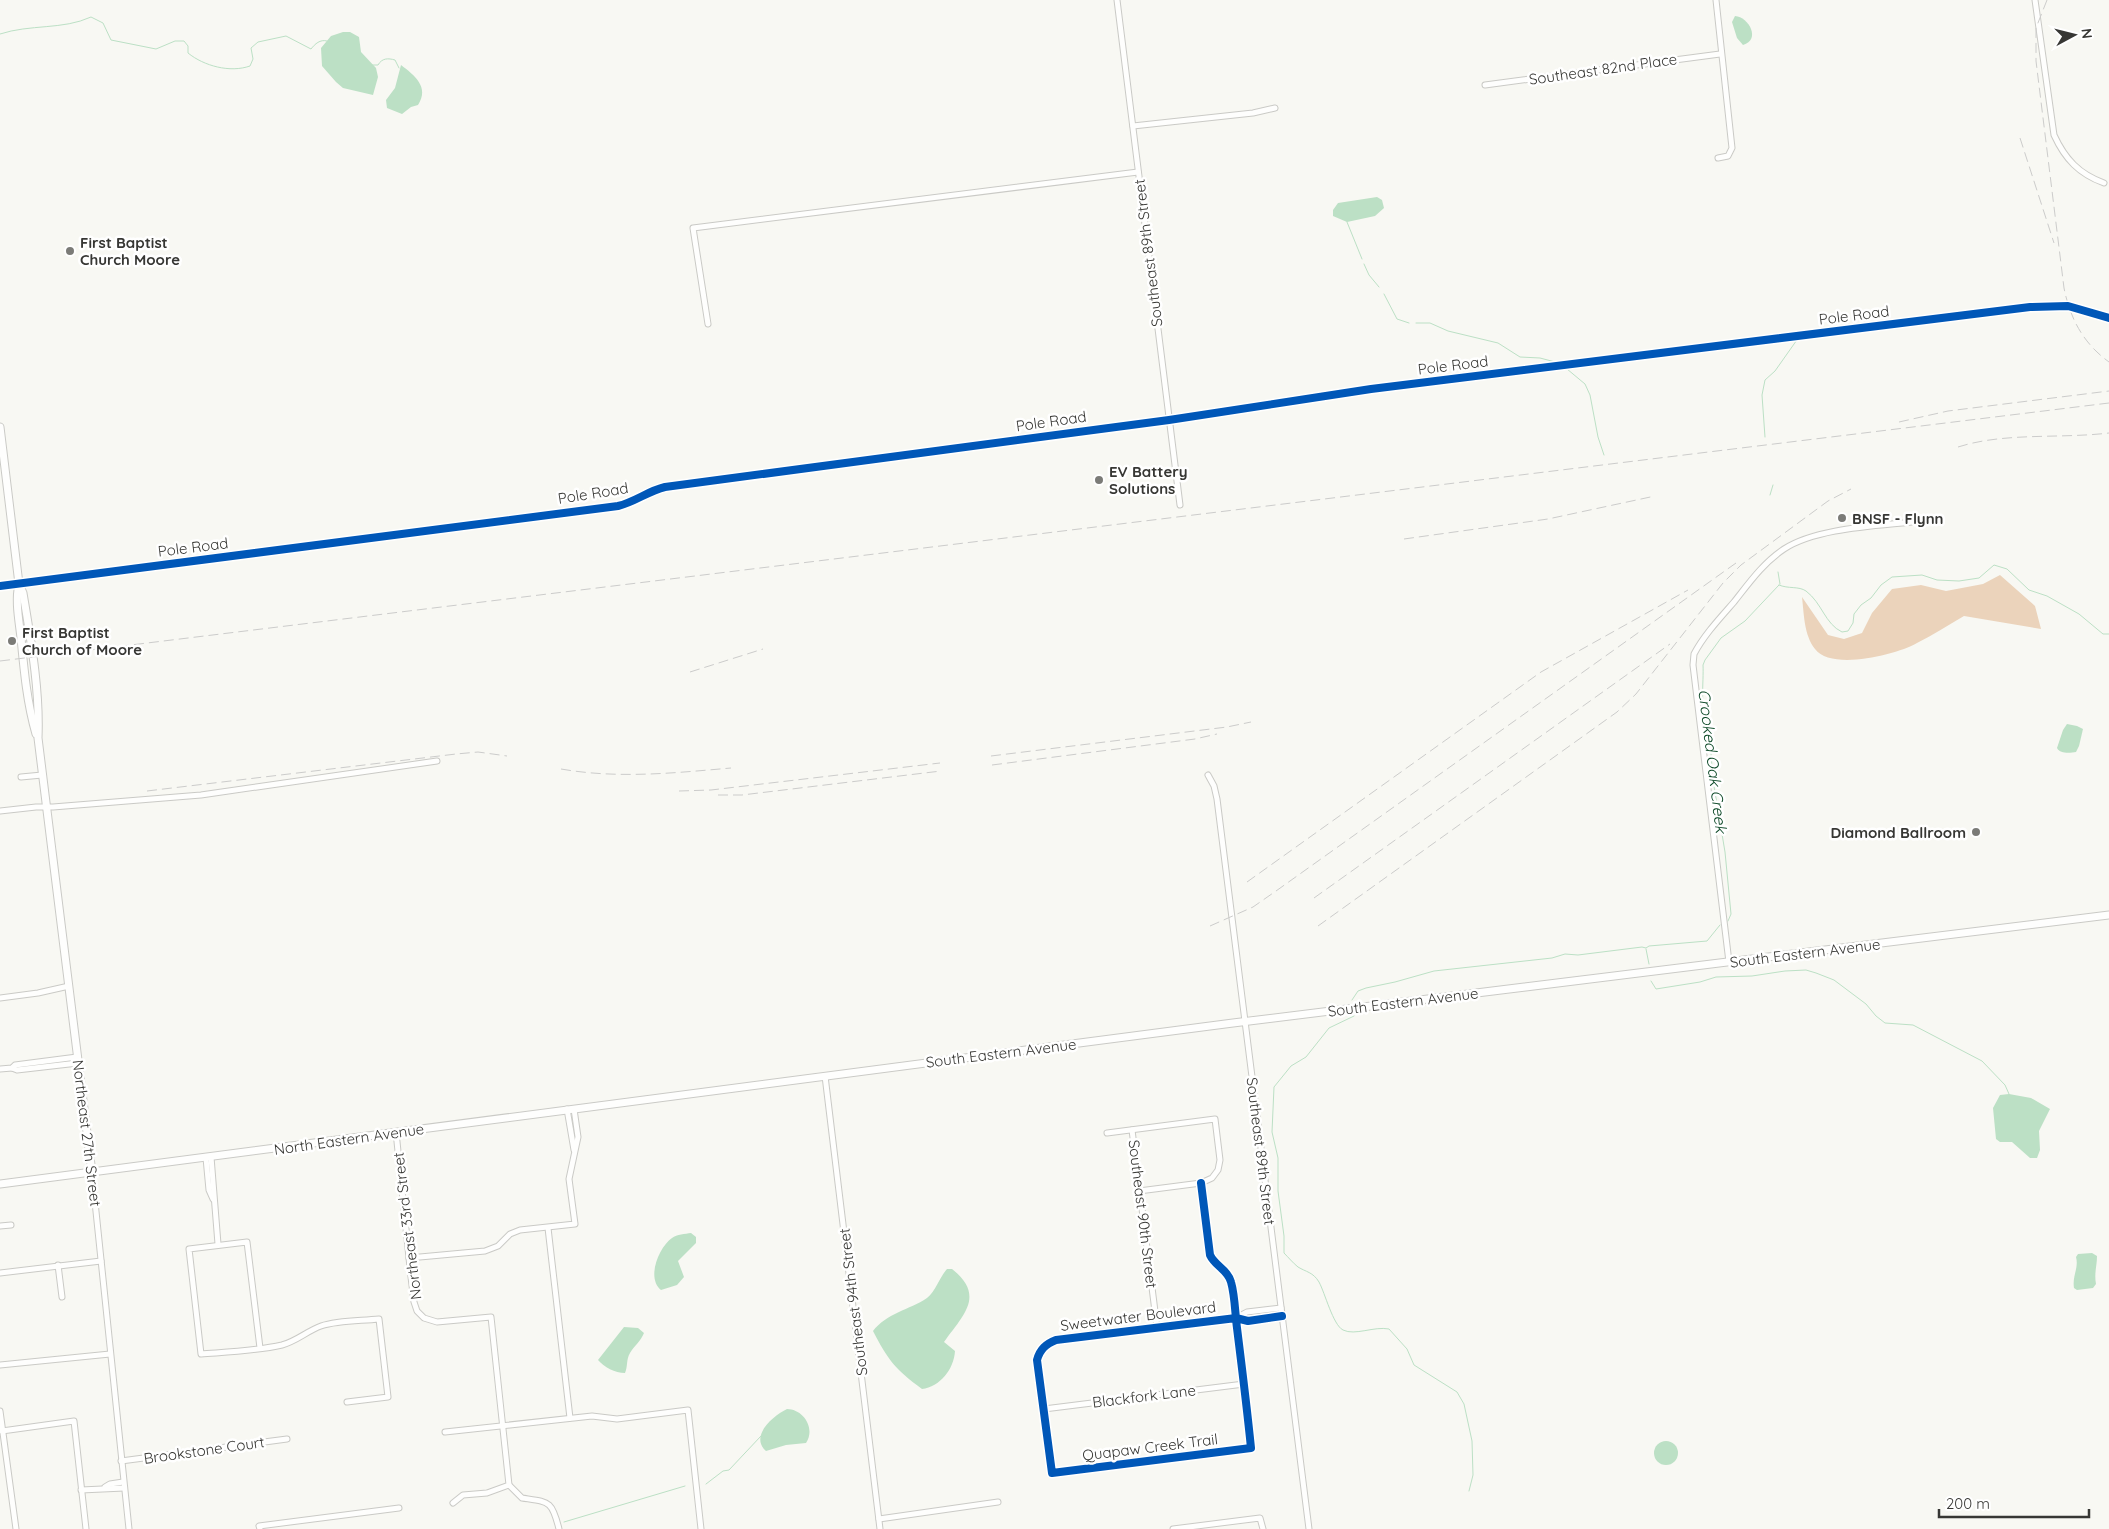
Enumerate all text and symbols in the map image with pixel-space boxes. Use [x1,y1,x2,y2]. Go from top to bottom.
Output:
north arrow [2049,10,2099,60]
text: N [2077,27,2096,40]
street label: Southeast 82nd Place [1528,49,1678,89]
street label: Southeast 89th Street [1130,178,1166,328]
place label: First Baptist Church Moore [80,233,180,269]
marker: First Baptist Church Moore [64,245,76,257]
street label: Pole Road [1818,301,1890,329]
street label: Pole Road [1417,351,1489,379]
street label: Pole Road [1015,407,1087,435]
place label: EV Battery Solutions [1109,462,1188,498]
marker: EV Battery Solutions [1093,474,1105,486]
street label: Pole Road [556,478,630,508]
place label: BNSF - Flynn [1852,509,1944,528]
marker: BNSF - Flynn [1836,512,1848,524]
street label: Pole Road [157,533,229,561]
place label: First Baptist Church of Moore [22,623,142,659]
marker: First Baptist Church of Moore [6,635,18,647]
water label: Crooked Oak Creek [1694,688,1732,835]
place label: Diamond Ballroom [1830,823,1966,842]
marker: Diamond Ballroom [1970,826,1982,838]
street label: South Eastern Avenue [1729,934,1881,972]
street label: South Eastern Avenue [1327,983,1479,1021]
street label: South Eastern Avenue [925,1034,1077,1072]
street label: Northeast 27th Street [69,1059,105,1207]
street label: Southeast 89th Street [1243,1076,1279,1226]
street label: North Eastern Avenue [273,1119,425,1159]
street label: Southeast 90th Street [1124,1139,1162,1289]
street label: Northeast 33rd Street [389,1151,425,1301]
street label: Southeast 94th Street [835,1227,871,1377]
street label: Sweetwater Boulevard [1059,1297,1217,1335]
street label: Blackfork Lane [1091,1380,1197,1412]
street label: Quapaw Creek Trail [1081,1429,1219,1465]
street label: Brookstone Court [142,1432,266,1468]
scale bar [1939,1486,2089,1518]
text: 200 m [1946,1494,1990,1513]

